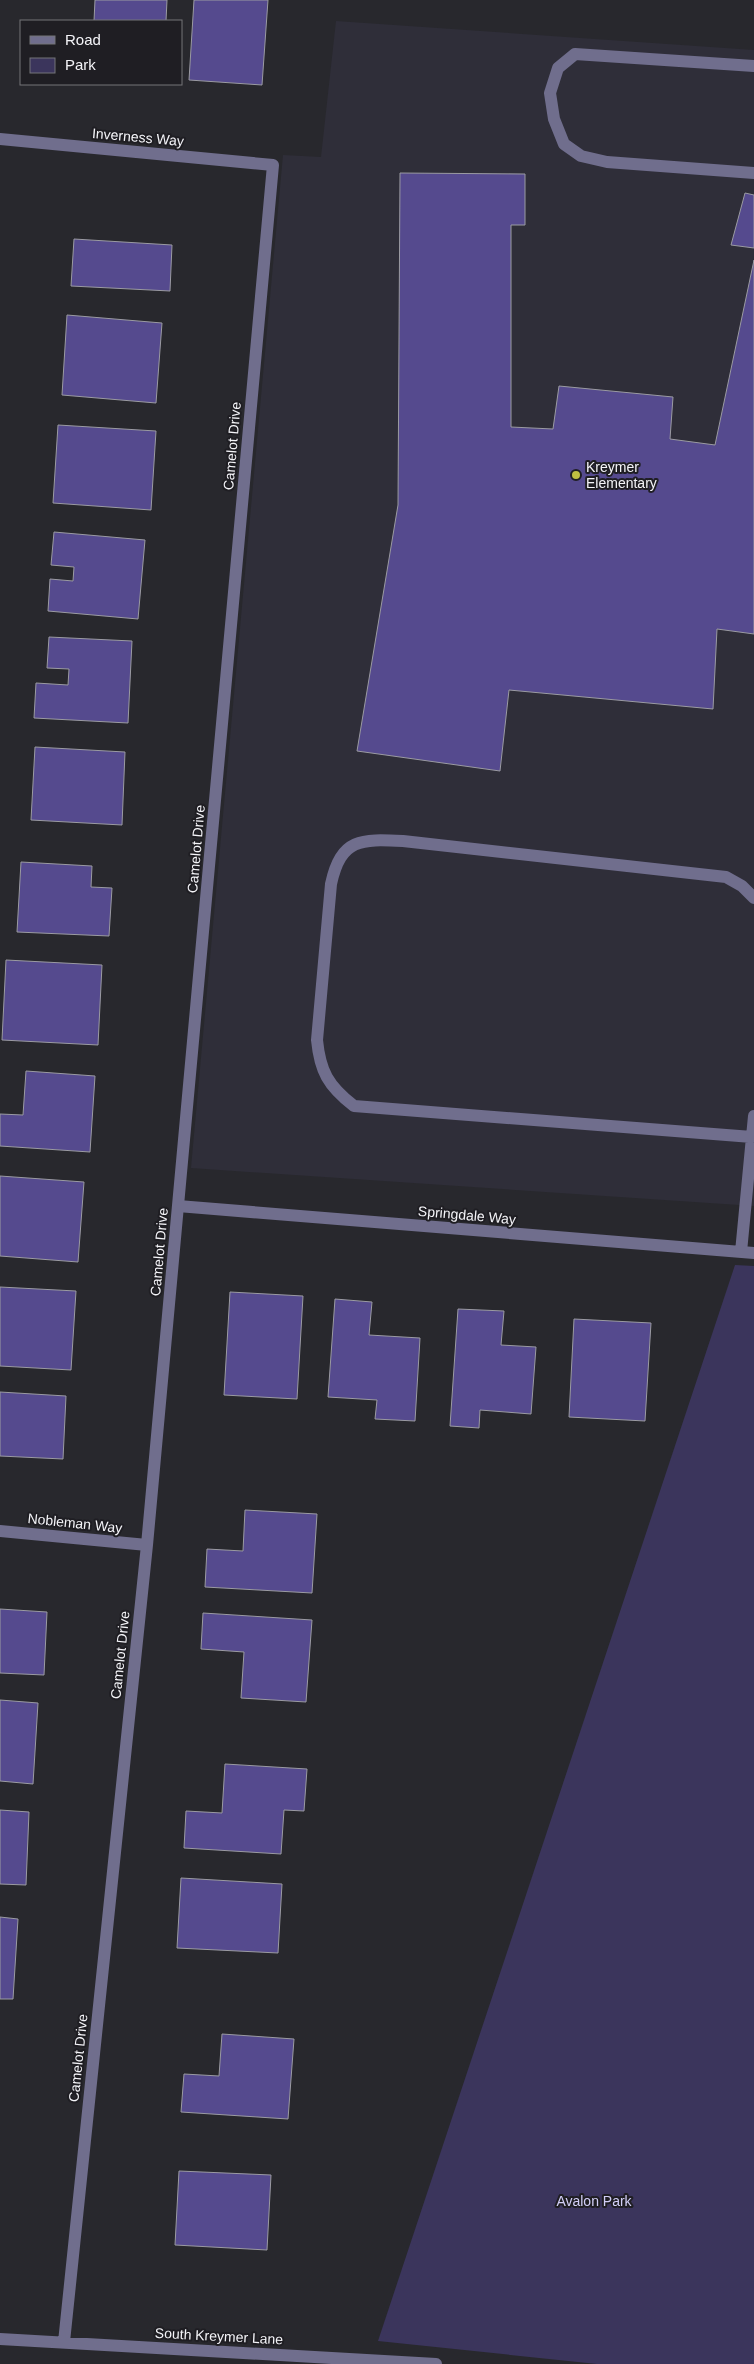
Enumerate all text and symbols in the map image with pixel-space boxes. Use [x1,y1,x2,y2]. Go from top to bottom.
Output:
legend [20,20,182,85]
text: Road [65,31,101,48]
text: Park [65,56,96,73]
street label: Inverness Way [91,125,185,149]
street label: Camelot Drive [220,401,244,491]
place label: Kreymer Elementary [586,459,657,491]
marker: Kreymer Elementary [570,469,582,481]
street label: Camelot Drive [184,804,208,894]
street label: Springdale Way [417,1203,517,1227]
street label: Camelot Drive [147,1207,171,1297]
street label: Nobleman Way [27,1510,123,1536]
street label: Camelot Drive [107,1610,133,1700]
street label: Camelot Drive [65,2013,91,2103]
park label: Avalon Park [556,2193,633,2209]
street label: South Kreymer Lane [154,2325,284,2347]

